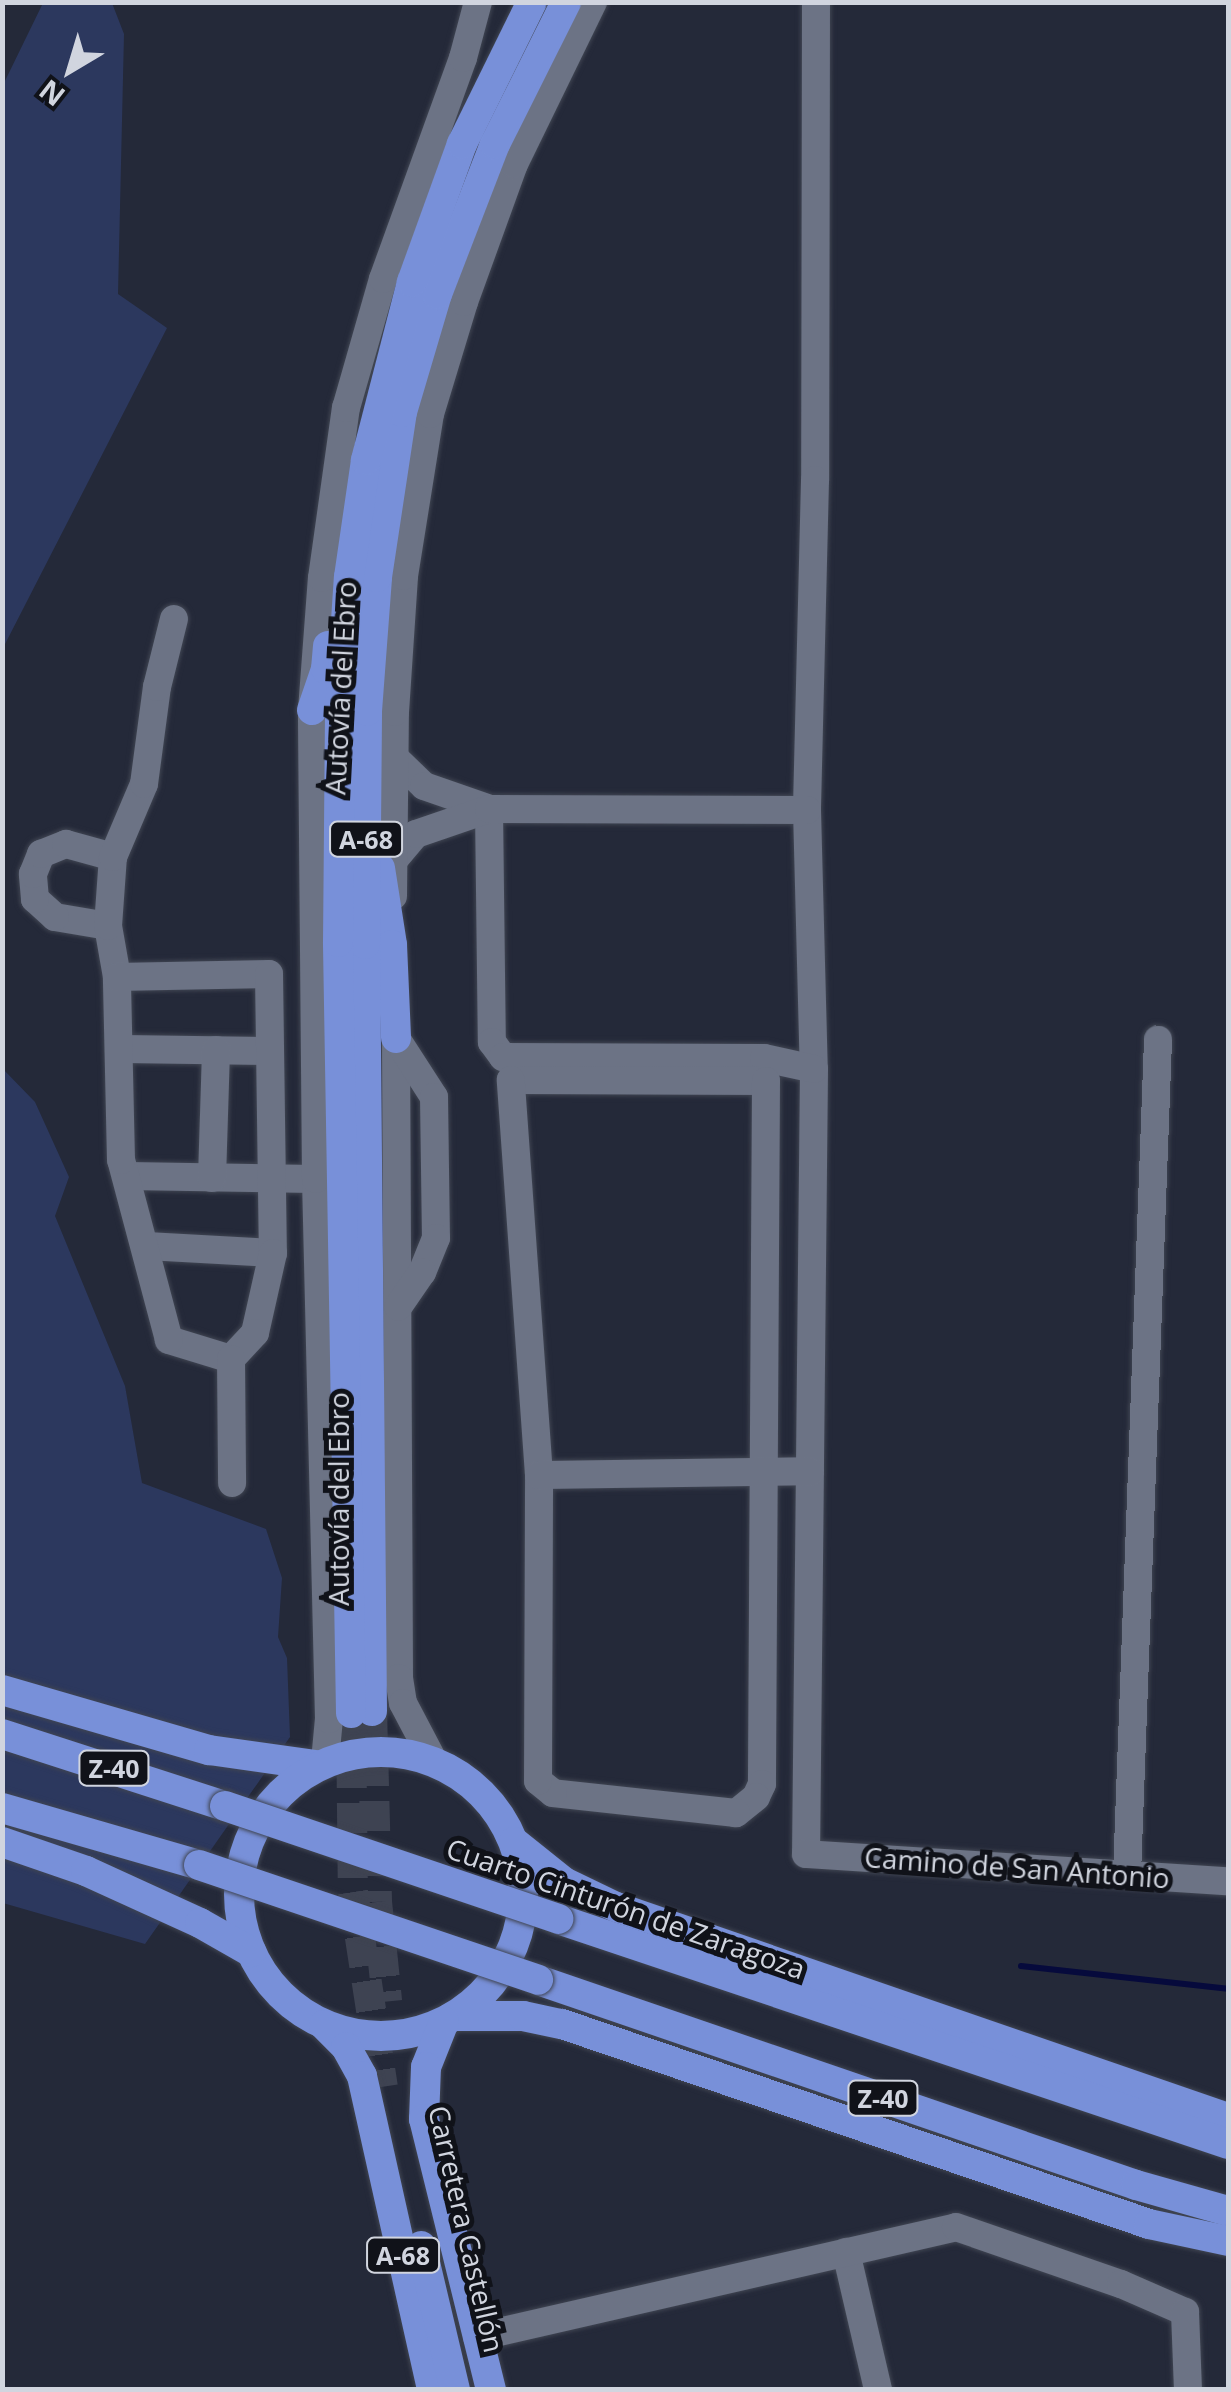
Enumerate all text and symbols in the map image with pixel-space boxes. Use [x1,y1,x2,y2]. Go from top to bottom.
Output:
north arrow [20,20,120,120]
text: N [31,72,72,116]
street label: Autovía del Ebro [318,580,362,796]
road number: A-68 [328,819,404,859]
street label: Autovía del Ebro [321,1392,355,1606]
road number: Z-40 [76,1748,152,1788]
street label: Cuarto Cinturón de Zaragoza [442,1831,810,1985]
street label: Camino de San Antonio [863,1840,1171,1894]
road number: Z-40 [846,2078,920,2118]
street label: Carretera Castellón [422,2102,512,2356]
road number: A-68 [366,2235,440,2275]

